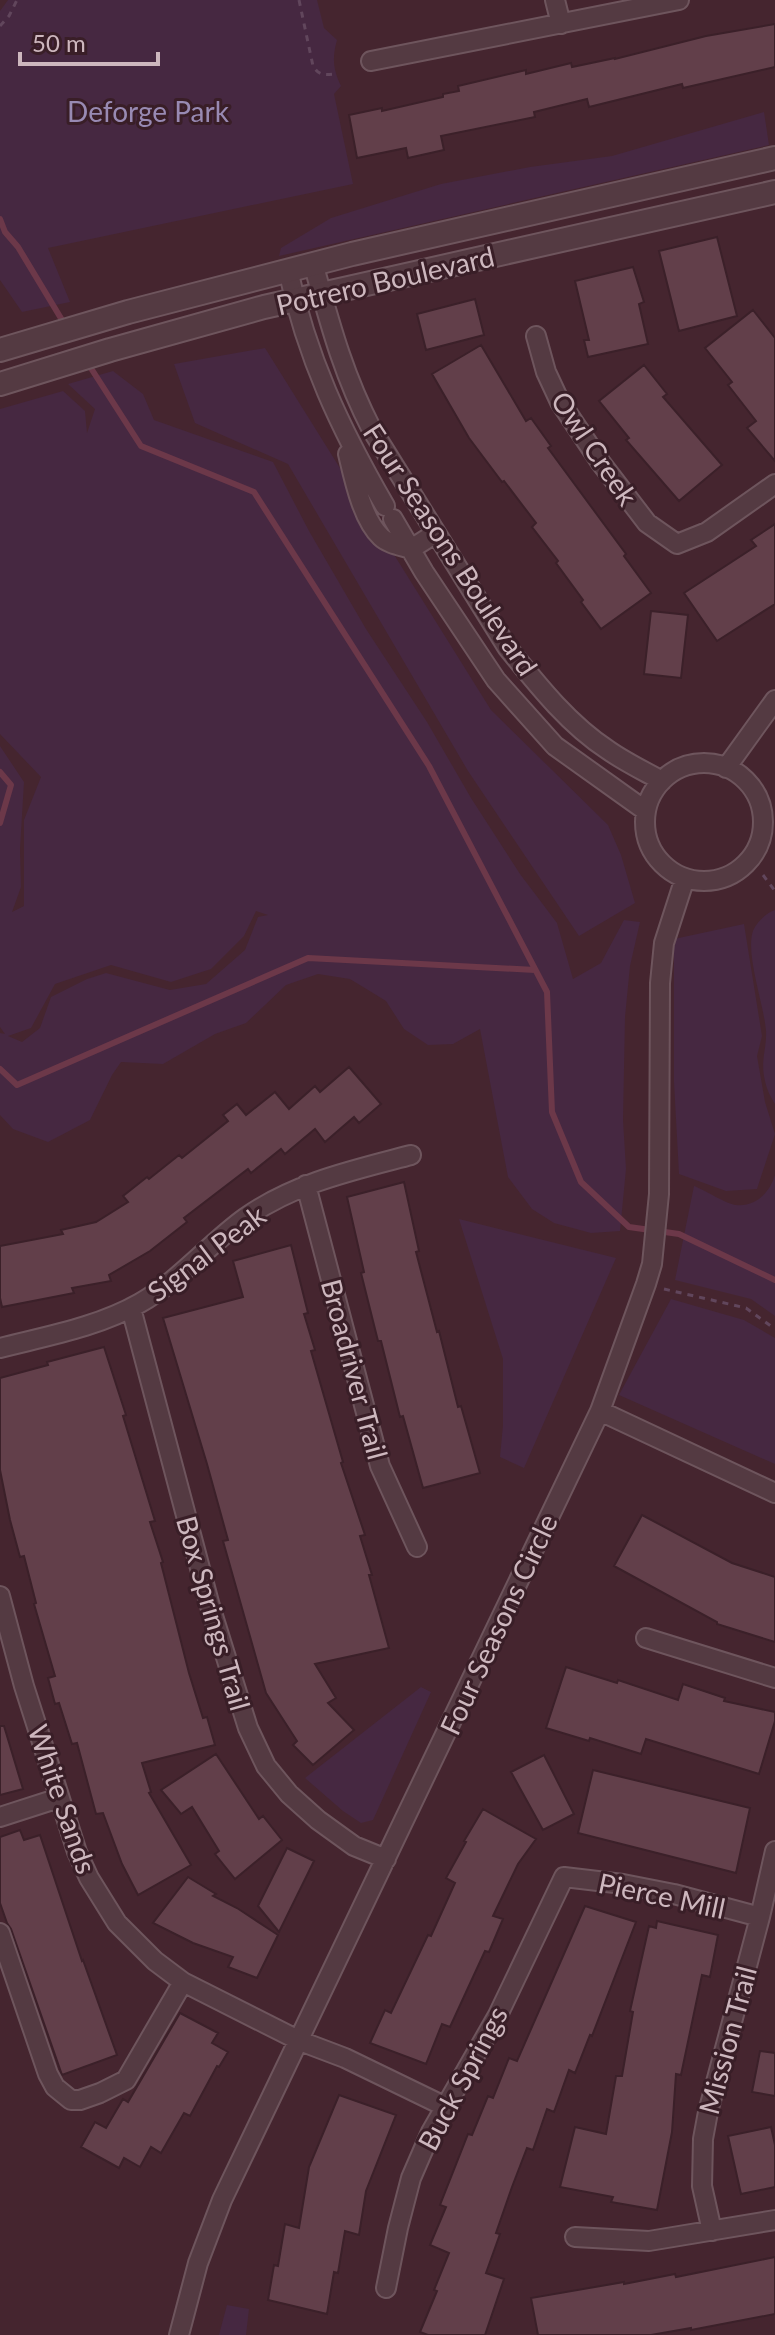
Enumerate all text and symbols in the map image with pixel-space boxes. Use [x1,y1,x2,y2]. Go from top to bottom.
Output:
scale bar [20,16,158,66]
text: 50 m [32,28,86,57]
park label: Deforge Park [67,94,230,128]
street label: Potrero Boulevard [273,238,497,322]
street label: Owl Creek [544,385,646,512]
street label: Four Seasons Boulevard [357,417,545,681]
street label: Signal Peak [140,1197,272,1308]
street label: Broadriver Trail [315,1275,395,1463]
street label: Four Seasons Circle [432,1508,564,1740]
street label: Box Springs Trail [170,1512,258,1714]
street label: White Sands [22,1720,104,1878]
street label: Pierce Mill [596,1865,728,1925]
street label: Mission Trail [691,1962,763,2118]
street label: Buck Springs [410,2000,514,2156]

